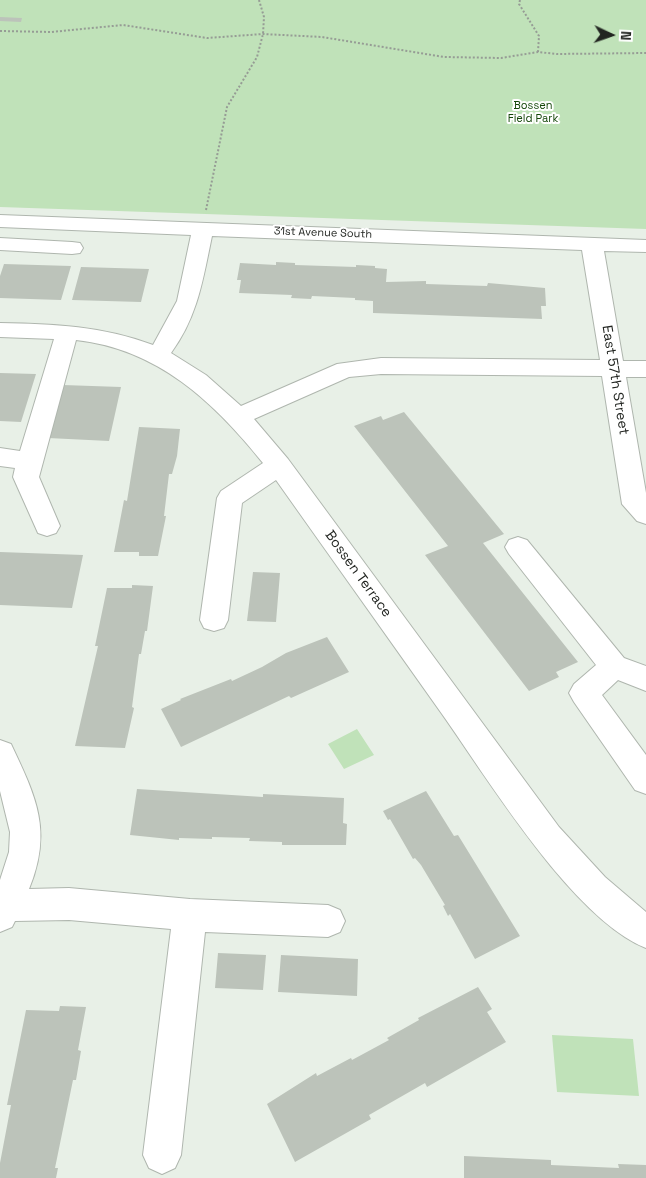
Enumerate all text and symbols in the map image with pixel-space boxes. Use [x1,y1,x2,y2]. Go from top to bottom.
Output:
north arrow [586,10,636,60]
text: N [617,31,635,41]
park label: Bossen Field Park [508,99,558,125]
street label: 31st Avenue South [274,225,372,241]
street label: East 57th Street [598,324,632,436]
street label: Bossen Terrace [321,527,395,621]

